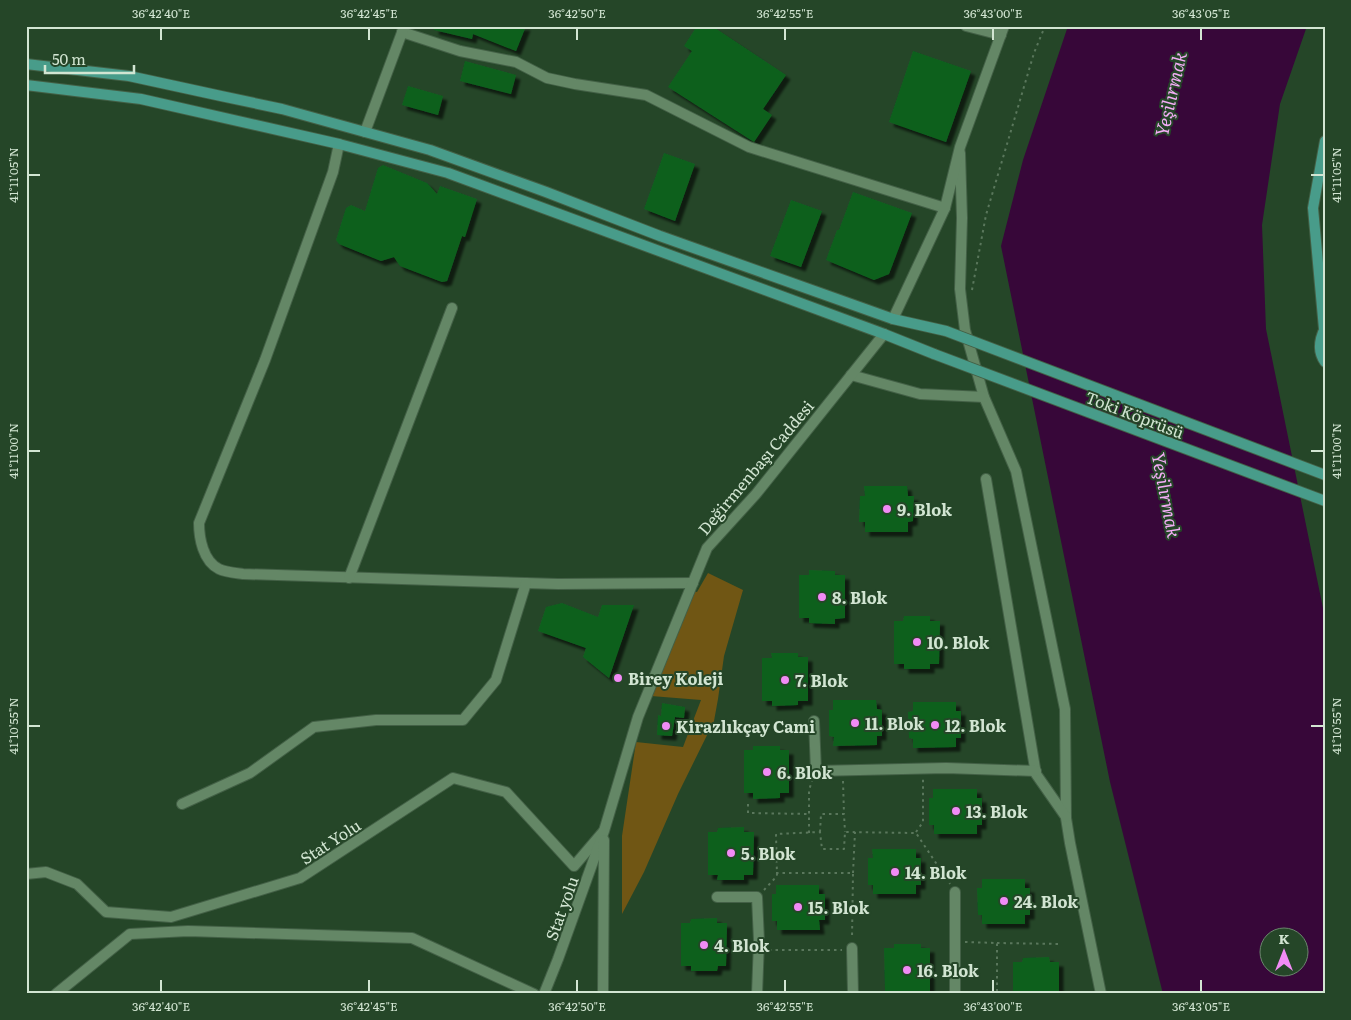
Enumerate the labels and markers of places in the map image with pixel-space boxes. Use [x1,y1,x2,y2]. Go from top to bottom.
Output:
place label: 9. Blok [897,497,952,521]
marker: 9. Blok [881,503,893,515]
place label: 8. Blok [832,585,888,609]
marker: 8. Blok [816,591,828,603]
place label: 10. Blok [927,630,990,654]
marker: 10. Blok [911,636,923,648]
place label: Birey Koleji [628,666,724,690]
place label: 7. Blok [795,668,848,692]
marker: Birey Koleji [612,672,624,684]
marker: 7. Blok [779,674,791,686]
place label: 11. Blok [865,711,924,735]
place label: 12. Blok [945,713,1006,737]
place label: Kirazlıkçay Cami [676,714,815,738]
marker: 11. Blok [849,717,861,729]
marker: 12. Blok [929,719,941,731]
marker: Kirazlıkçay Cami [660,720,672,732]
place label: 6. Blok [777,760,832,784]
marker: 6. Blok [761,766,773,778]
place label: 13. Blok [966,799,1028,823]
marker: 13. Blok [950,805,962,817]
place label: 5. Blok [741,841,796,865]
marker: 5. Blok [725,847,737,859]
place label: 14. Blok [905,860,967,884]
marker: 14. Blok [889,866,901,878]
place label: 24. Blok [1014,889,1078,913]
place label: 15. Blok [808,895,869,919]
marker: 24. Blok [998,895,1010,907]
marker: 15. Blok [792,901,804,913]
place label: 4. Blok [714,933,770,957]
marker: 4. Blok [698,939,710,951]
place label: 16. Blok [917,958,979,982]
marker: 16. Blok [901,964,913,976]

